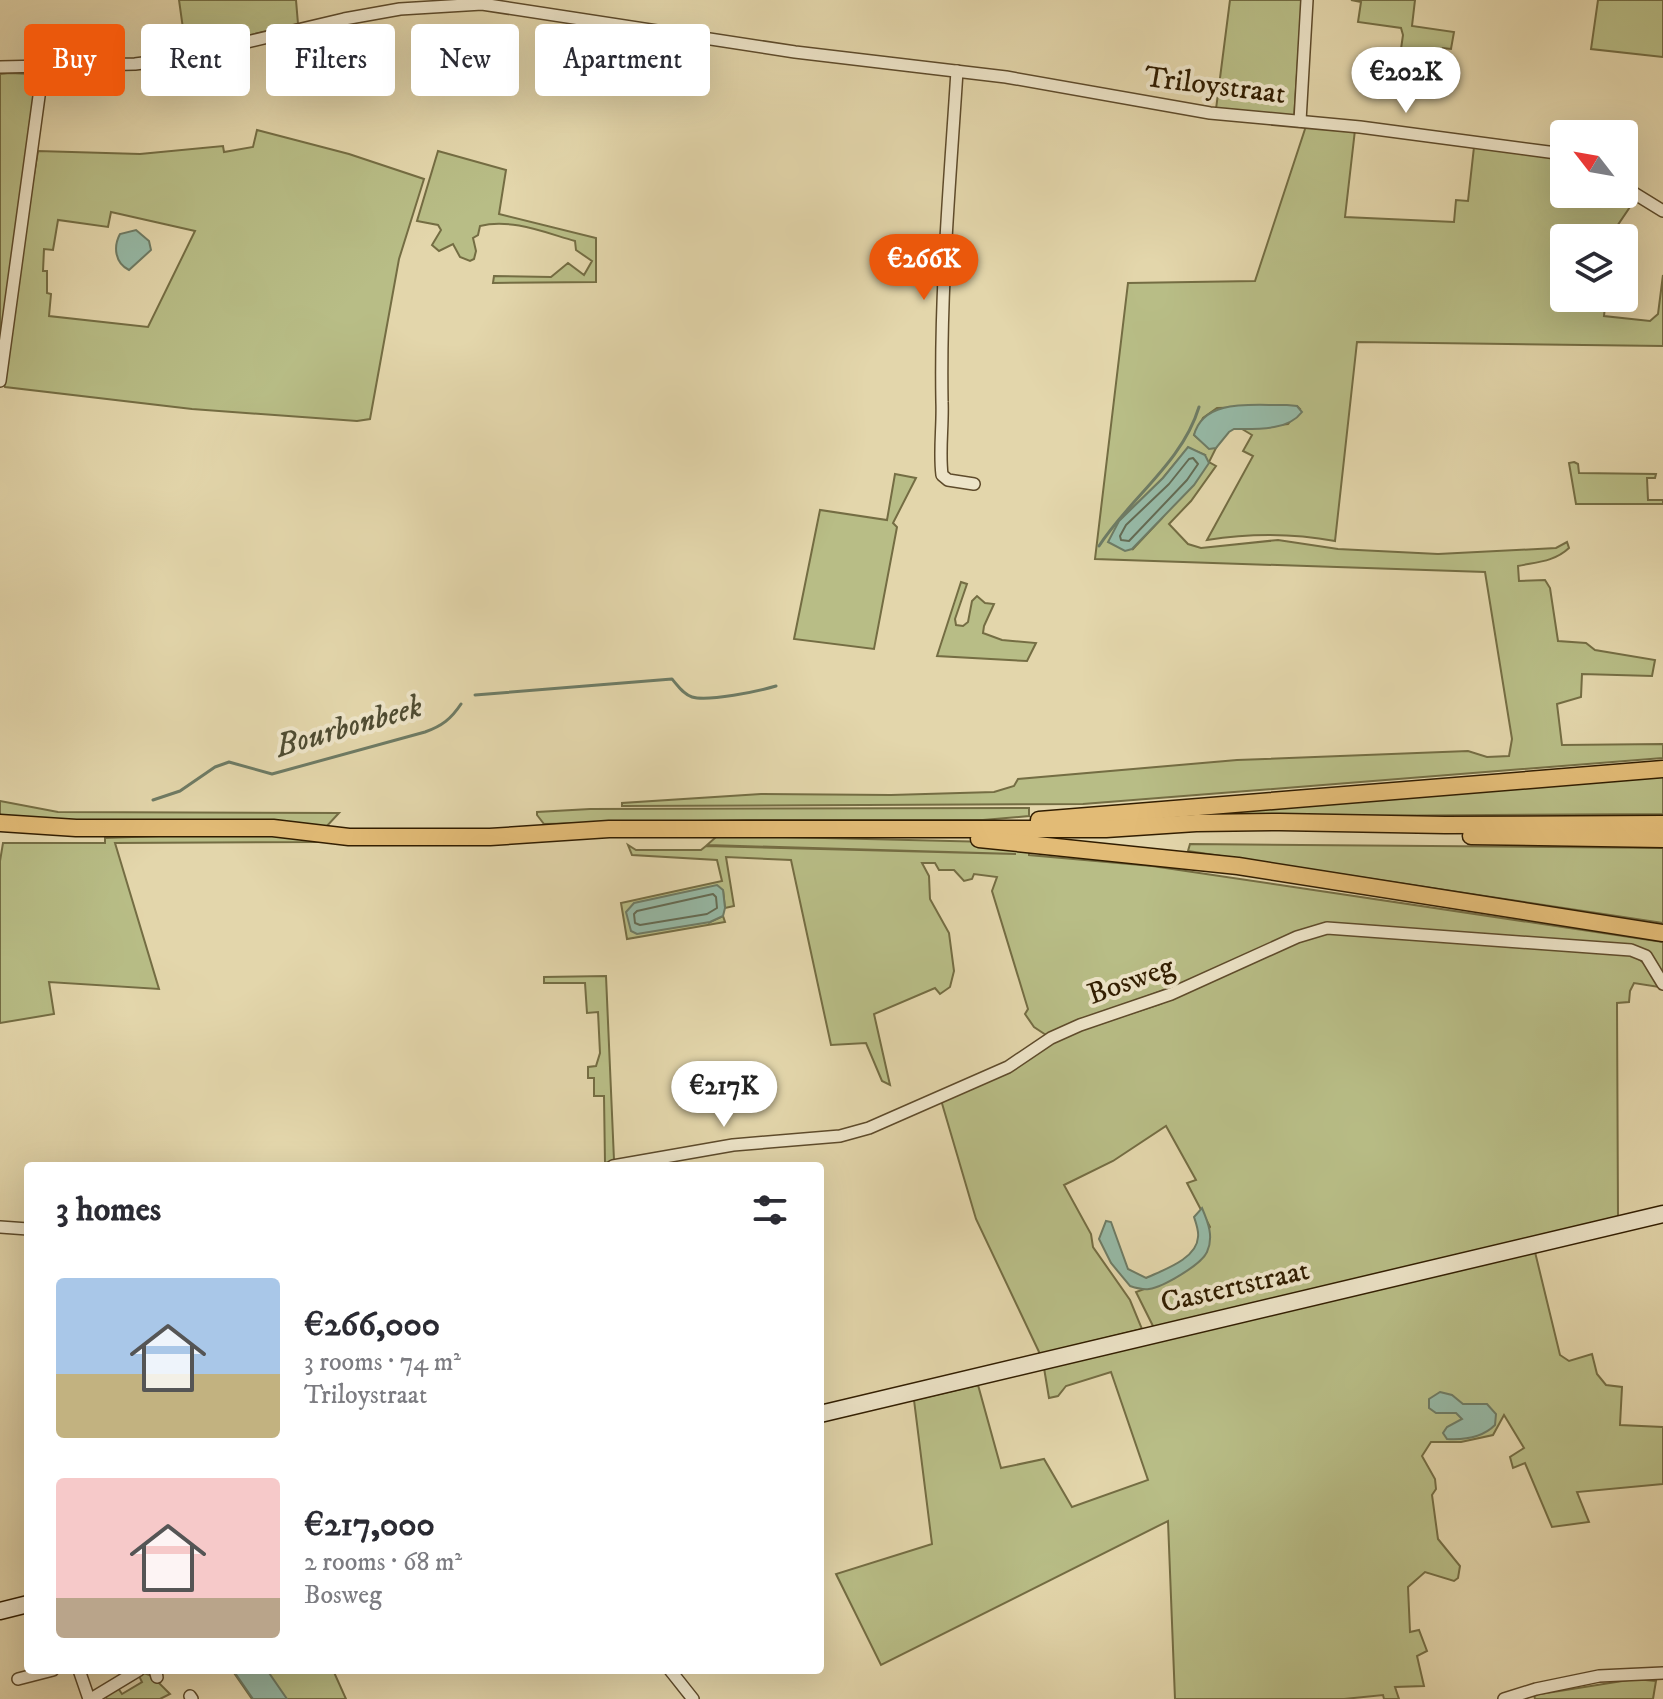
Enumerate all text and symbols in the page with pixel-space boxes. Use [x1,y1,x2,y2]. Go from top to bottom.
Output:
chip: Buy [24,24,125,96]
chip: Rent [141,24,250,96]
chip: Filters [266,24,395,96]
chip: New [411,24,519,96]
chip: Apartment [535,24,710,96]
pin: €202K [1350,47,1462,115]
text: €202K [1369,56,1443,89]
street label: Triloystraat [1142,59,1288,113]
north arrow [1550,120,1638,208]
map controls [1550,120,1638,312]
button: layers [1550,224,1638,312]
pin: €266K [868,234,980,302]
text: €266K [887,243,961,276]
water label: Bourbonbeek [270,687,428,767]
street label: Bosweg [1082,948,1180,1014]
pin: €217K [668,1061,780,1129]
text: €217K [689,1070,759,1103]
icon: filters [748,1188,792,1232]
text: 3 homes [56,1189,161,1231]
street label: Castertstraat [1157,1252,1313,1322]
text: €266,000 [304,1304,440,1346]
icon: home [120,1310,216,1406]
text: 3 rooms · 74 m² [304,1346,461,1379]
text: Triloystraat [304,1379,427,1412]
text: €217,000 [304,1504,435,1546]
icon: home [120,1510,216,1606]
text: 2 rooms · 68 m² [304,1546,462,1579]
text: Bosweg [304,1579,382,1612]

